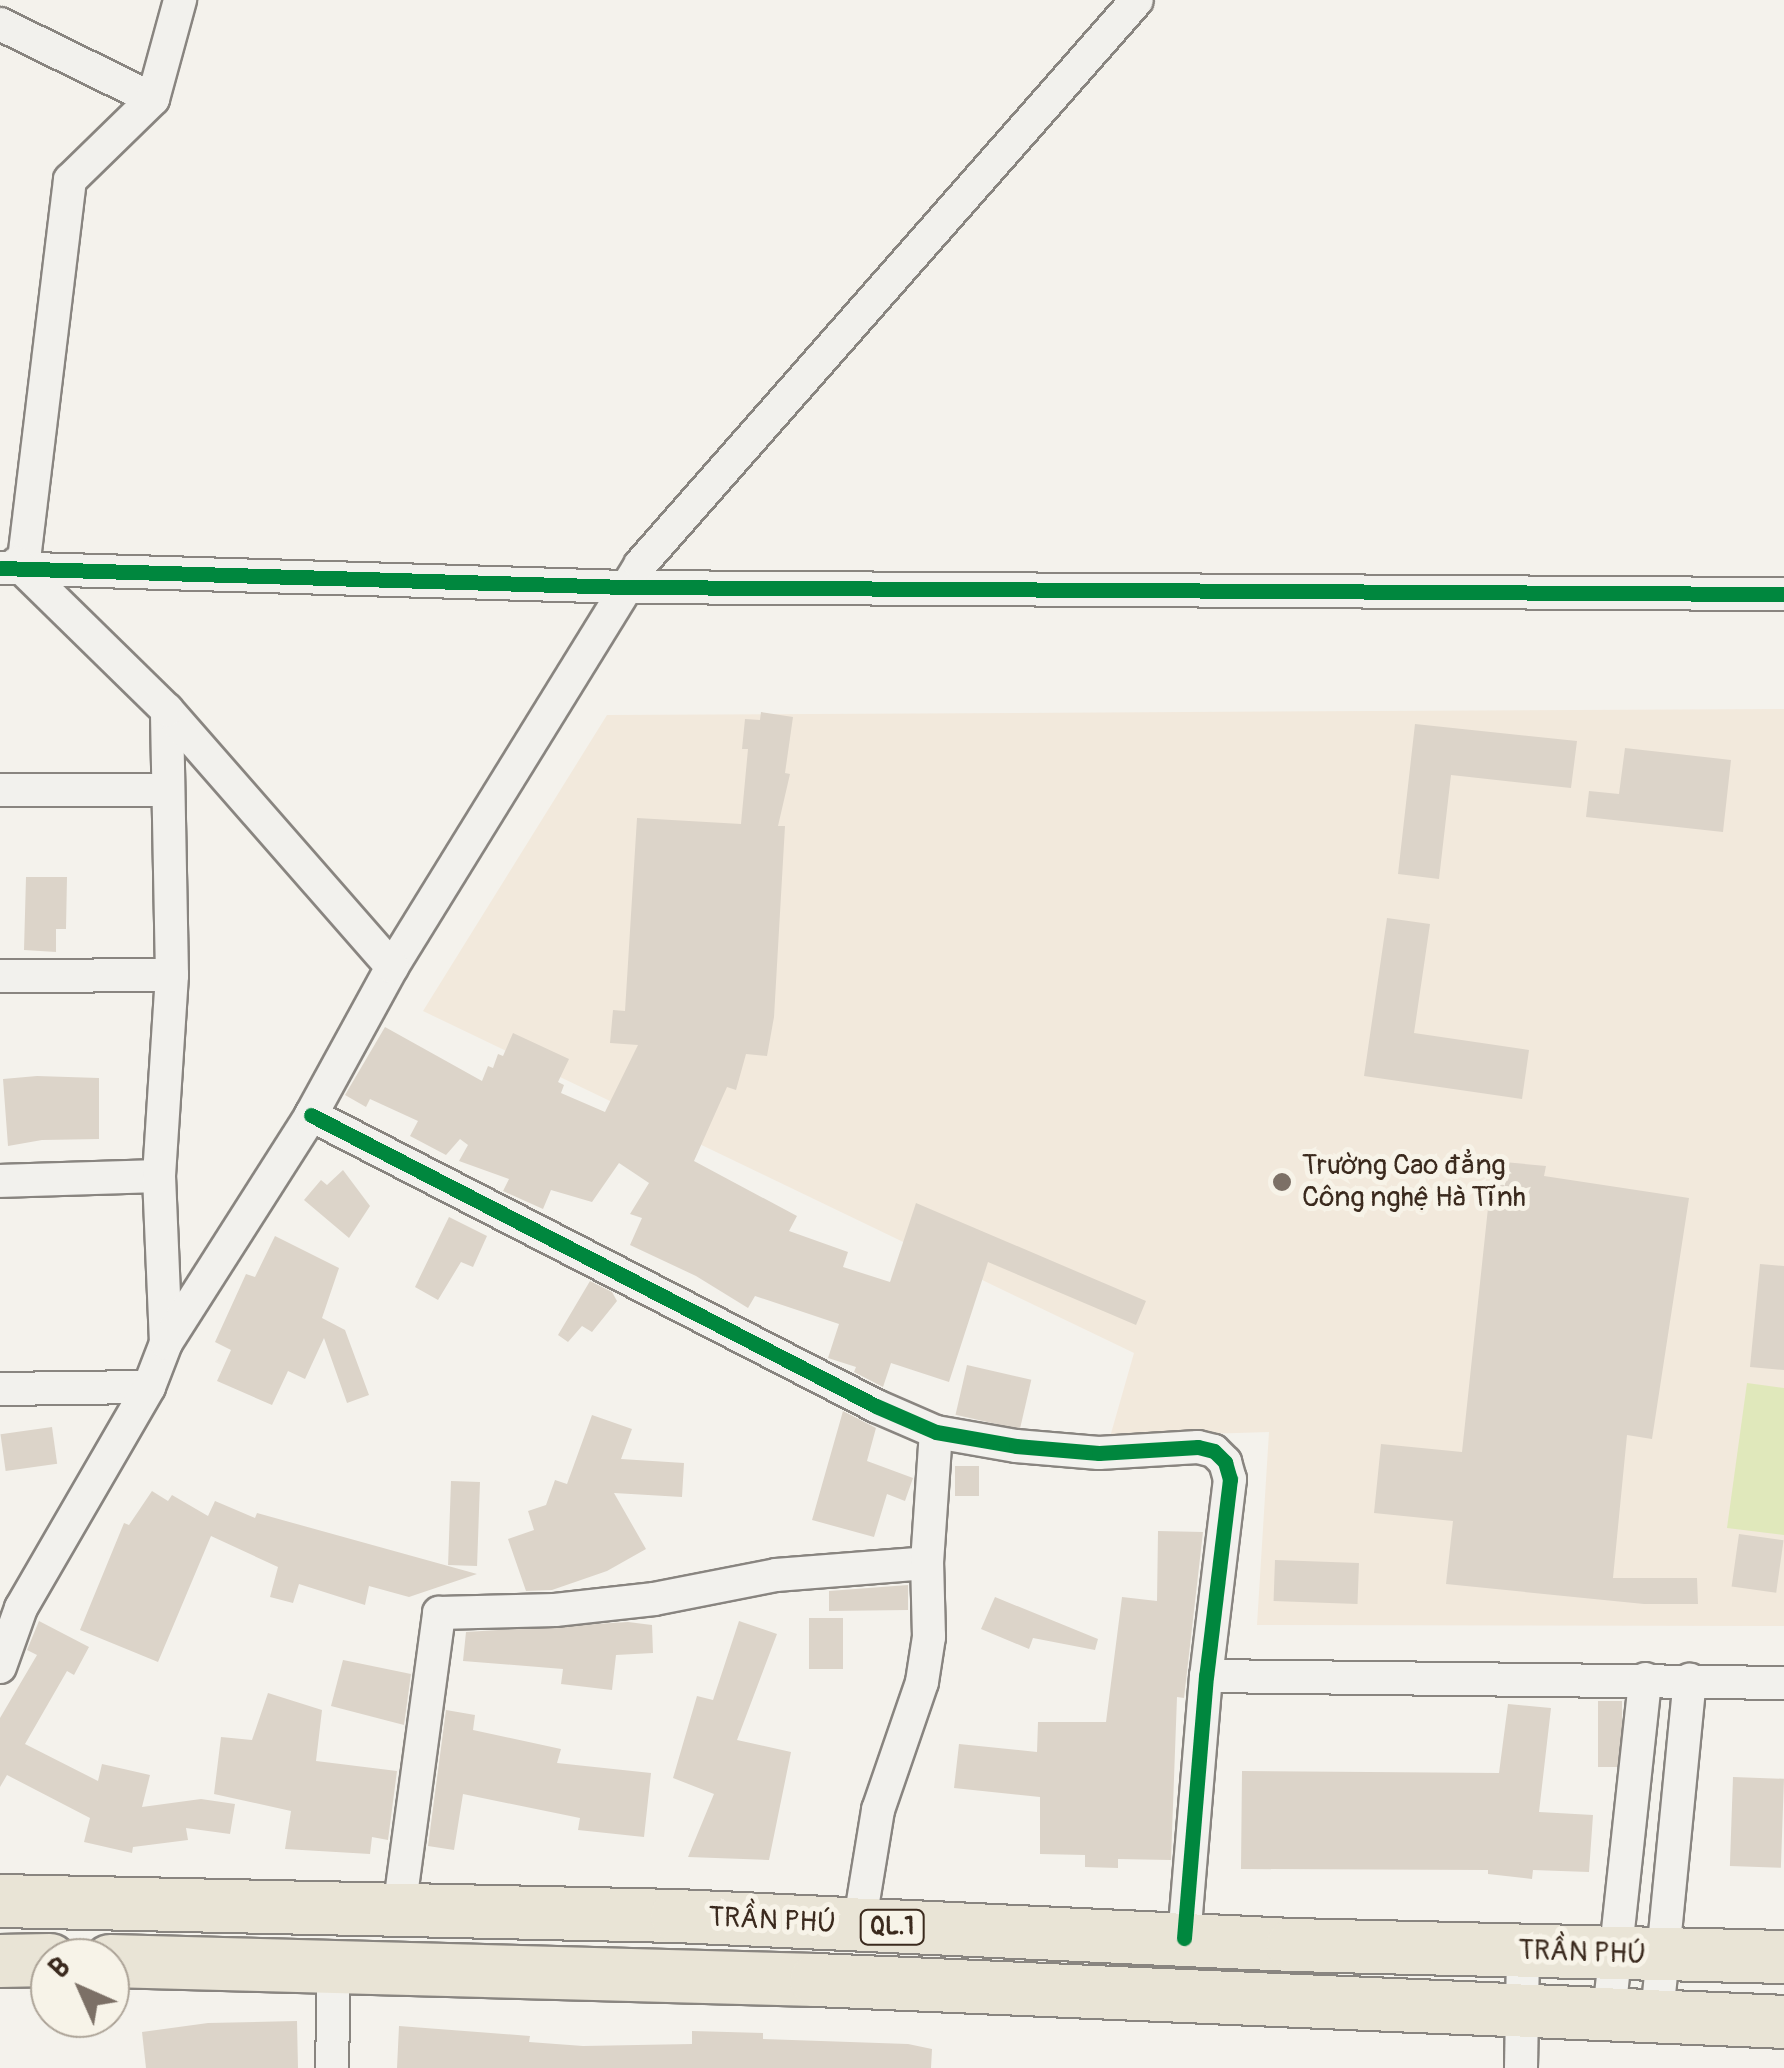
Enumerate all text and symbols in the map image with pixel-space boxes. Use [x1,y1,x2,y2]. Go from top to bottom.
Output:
place label: Trường Cao đẳng Công nghệ Hà Tĩnh [1302,1149,1526,1215]
marker: Trường Cao đẳng Công nghệ Hà Tĩnh [1271,1171,1293,1193]
street label: TRẦN PHÚ [707,1901,837,1941]
road number: QL.1 [860,1907,924,1947]
street label: TRẦN PHÚ [1518,1934,1646,1972]
north arrow [30,1938,130,2038]
text: B [42,1950,78,1986]

